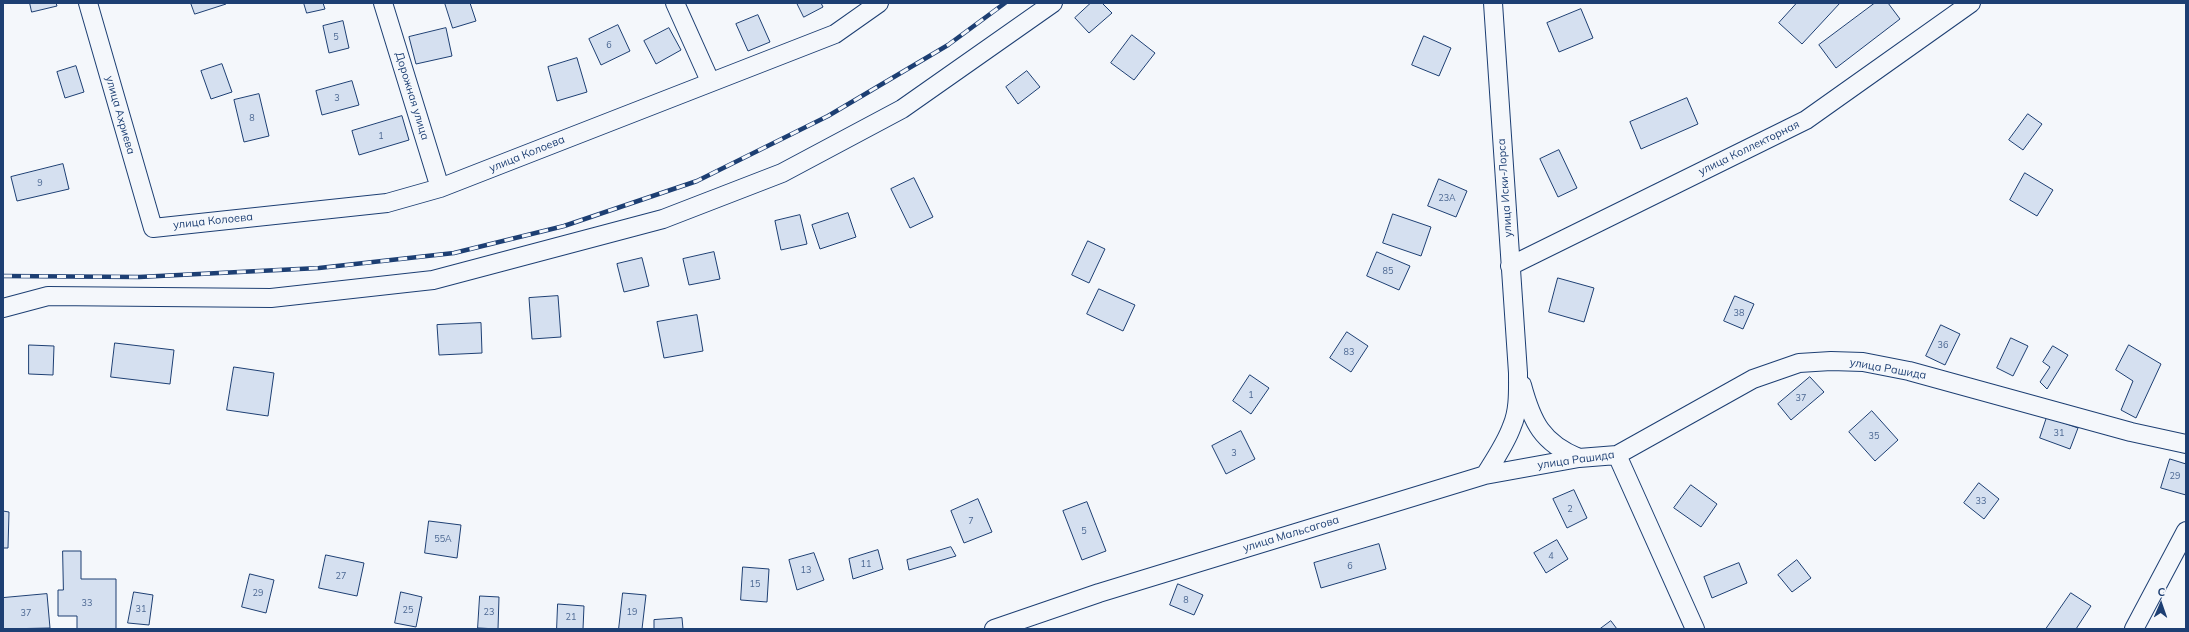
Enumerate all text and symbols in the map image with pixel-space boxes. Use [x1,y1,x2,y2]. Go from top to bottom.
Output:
house number: 5 [333,32,339,42]
house number: 6 [606,40,612,50]
street label: Дорожная улица [392,50,432,142]
street label: улица Ахриева [102,74,138,156]
house number: 3 [334,93,340,103]
house number: 8 [249,113,255,123]
street label: улица Коллекторная [1696,118,1802,178]
house number: 1 [378,131,384,141]
street label: улица Колоева [487,133,567,175]
street label: улица Иски-Лорса [1495,138,1515,238]
house number: 9 [37,178,43,188]
house number: 23А [1438,193,1456,203]
street label: улица Колоева [172,210,254,232]
house number: 85 [1383,266,1393,276]
house number: 38 [1734,308,1744,318]
house number: 36 [1938,340,1948,350]
house number: 83 [1344,347,1354,357]
street label: улица Рашида [1849,356,1927,382]
house number: 1 [1248,390,1254,400]
house number: 37 [1796,393,1806,403]
house number: 31 [2054,428,2064,438]
house number: 35 [1869,431,1879,441]
house number: 3 [1231,448,1237,458]
street label: улица Рашида [1537,448,1615,472]
house number: 29 [2170,471,2180,481]
house number: 33 [1976,496,1986,506]
house number: 2 [1567,504,1573,514]
street label: улица Мальсагова [1241,513,1341,555]
house number: 7 [968,516,974,526]
house number: 5 [1081,526,1087,536]
house number: 55А [434,534,452,544]
house number: 4 [1548,551,1554,561]
house number: 11 [861,559,871,569]
house number: 6 [1347,561,1353,571]
house number: 13 [801,565,811,575]
house number: 27 [336,571,346,581]
house number: 15 [750,579,760,589]
north arrow [2141,584,2181,624]
text: С [2157,585,2165,599]
house number: 29 [253,588,263,598]
house number: 8 [1183,595,1189,605]
house number: 33 [82,598,92,608]
house number: 31 [136,604,146,614]
house number: 25 [403,605,413,615]
house number: 23 [484,607,494,617]
house number: 19 [627,607,637,617]
house number: 37 [21,608,31,618]
house number: 21 [566,612,576,622]

